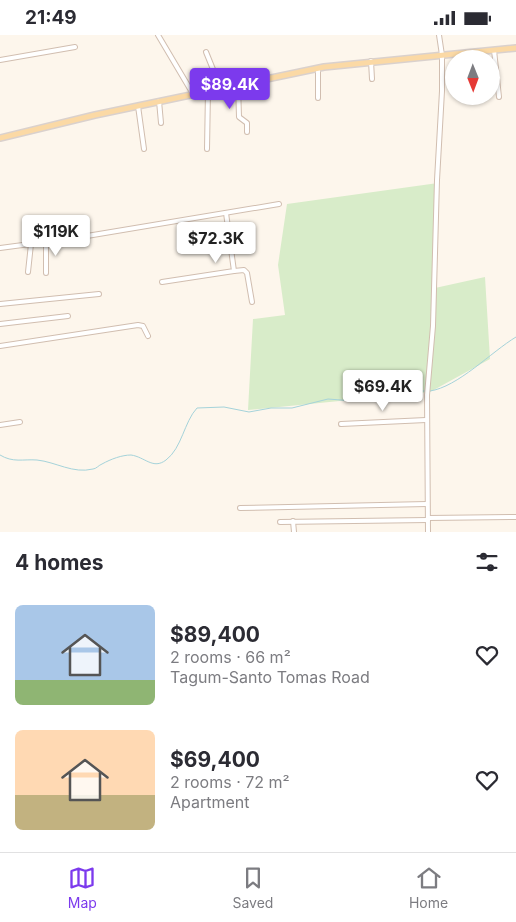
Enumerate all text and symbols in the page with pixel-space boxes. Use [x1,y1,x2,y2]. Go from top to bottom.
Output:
text: 21:49 [25,6,77,29]
north arrow [445,50,500,105]
map controls [445,50,500,105]
pin: $89.4K [189,67,271,110]
text: $89.4K [201,74,259,94]
pin: $119K [21,215,91,257]
text: $119K [33,221,79,241]
pin: $72.3K [175,221,257,264]
text: $72.3K [188,228,244,248]
pin: $69.4K [342,369,424,412]
text: $69.4K [354,376,412,396]
icon: filters [473,548,501,576]
text: 4 homes [15,550,104,575]
text: $89,400 [170,622,260,647]
icon: home [55,625,115,685]
icon: heart [473,641,501,669]
text: 2 rooms · 66 m² [170,647,291,667]
text: Tagum-Santo Tomas Road [170,667,370,687]
text: $69,400 [170,747,260,772]
icon: home [55,750,115,810]
icon: heart [473,766,501,794]
text: 2 rooms · 72 m² [170,772,290,792]
text: Apartment [170,792,250,812]
tab: Map [68,864,97,911]
tab: Saved [232,864,273,911]
tab: Home [409,864,448,911]

